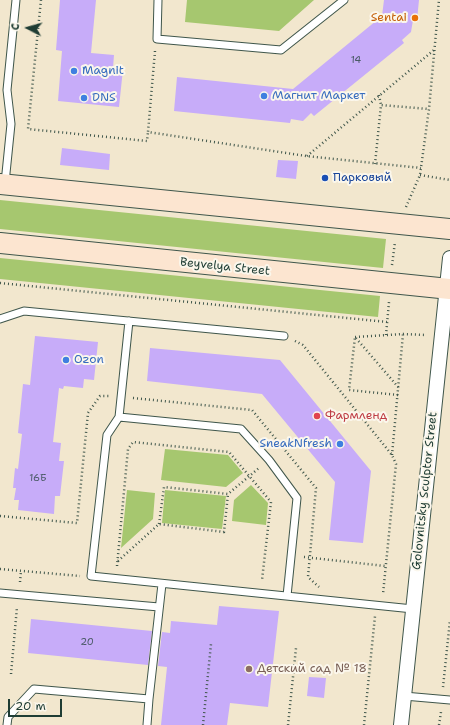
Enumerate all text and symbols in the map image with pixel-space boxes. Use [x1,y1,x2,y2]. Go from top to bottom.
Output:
north arrow [8,8,48,48]
place label: Sentai [371,11,407,25]
marker: Sentai [410,13,420,23]
text: С [8,23,23,31]
house number: 14 [351,54,361,66]
place label: Magnit [82,64,124,78]
marker: Magnit [69,66,79,76]
place label: Магнит Маркет [272,89,365,103]
place label: DNS [92,91,116,105]
marker: Магнит Маркет [259,91,269,101]
marker: DNS [79,93,89,103]
place label: Парковый [333,171,392,185]
marker: Парковый [320,173,330,183]
street label: Beyvelya Street [179,255,271,279]
place label: Ozon [74,353,104,367]
marker: Ozon [61,355,71,365]
place label: Фармленд [325,409,387,423]
marker: Фармленд [312,411,322,421]
street label: Golovnitsky Sculptor Street [410,411,440,571]
place label: SneakNfresh [259,437,332,451]
marker: SneakNfresh [335,439,345,449]
house number: 16Б [29,472,47,484]
house number: 20 [80,636,94,648]
place label: Детский сад № 18 [257,662,367,676]
marker: Детский сад № 18 [244,664,254,674]
scale bar [10,691,64,717]
text: 20 m [15,698,46,714]

